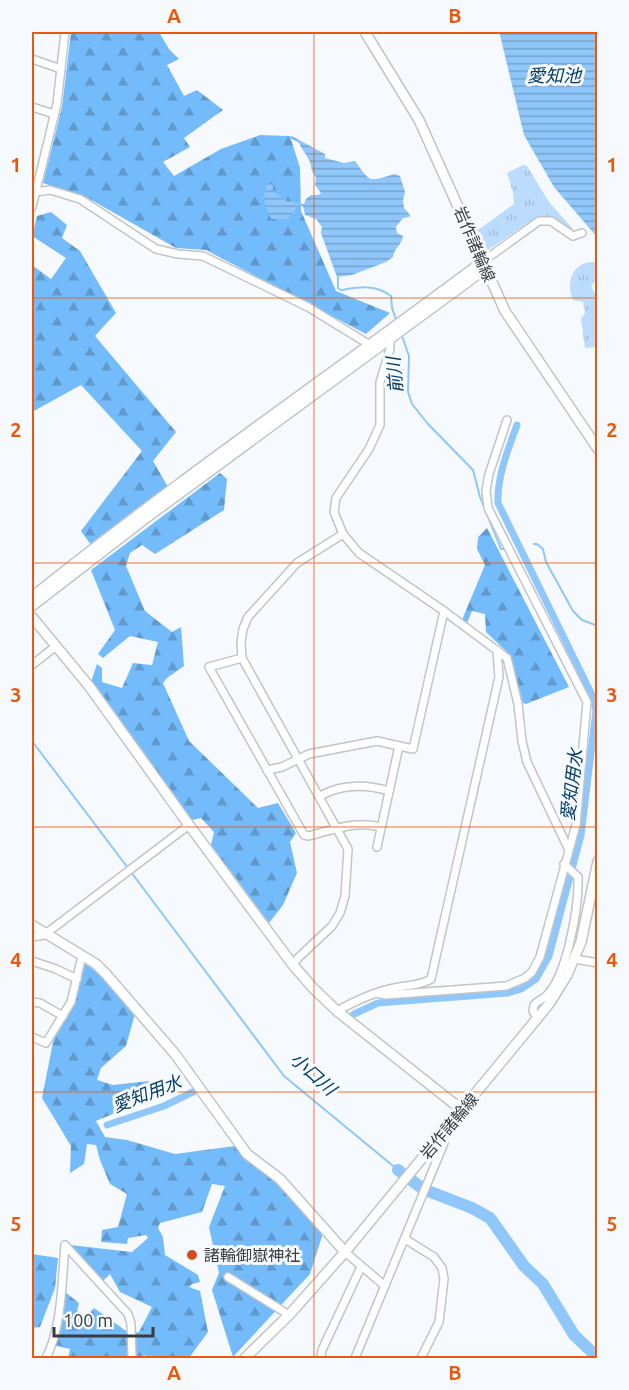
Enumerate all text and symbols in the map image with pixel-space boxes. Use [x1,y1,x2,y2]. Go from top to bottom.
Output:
text: A [167,4,181,27]
text: B [448,4,462,27]
water label: 愛知池 [527,65,583,85]
text: 1 [10,153,22,176]
text: 1 [606,153,618,176]
street label: 岩作諸輪線 [451,204,499,284]
water label: 前川 [382,354,406,394]
text: 2 [10,418,22,441]
text: 2 [606,418,618,441]
text: 3 [10,683,22,706]
text: 3 [606,683,618,706]
water label: 愛知用水 [557,746,586,822]
text: 4 [10,948,22,971]
text: 4 [606,948,618,971]
water label: 小口川 [287,1048,342,1100]
water label: 愛知用水 [109,1070,186,1115]
street label: 岩作諸輪線 [416,1090,482,1162]
text: 5 [10,1212,22,1235]
text: 5 [606,1212,618,1235]
place label: 諸輪御嶽神社 [204,1246,300,1264]
marker: 諸輪御嶽神社 [185,1248,199,1262]
scale bar [54,1300,153,1338]
text: 100 m [63,1310,113,1330]
text: A [167,1361,181,1384]
text: B [448,1361,462,1384]

